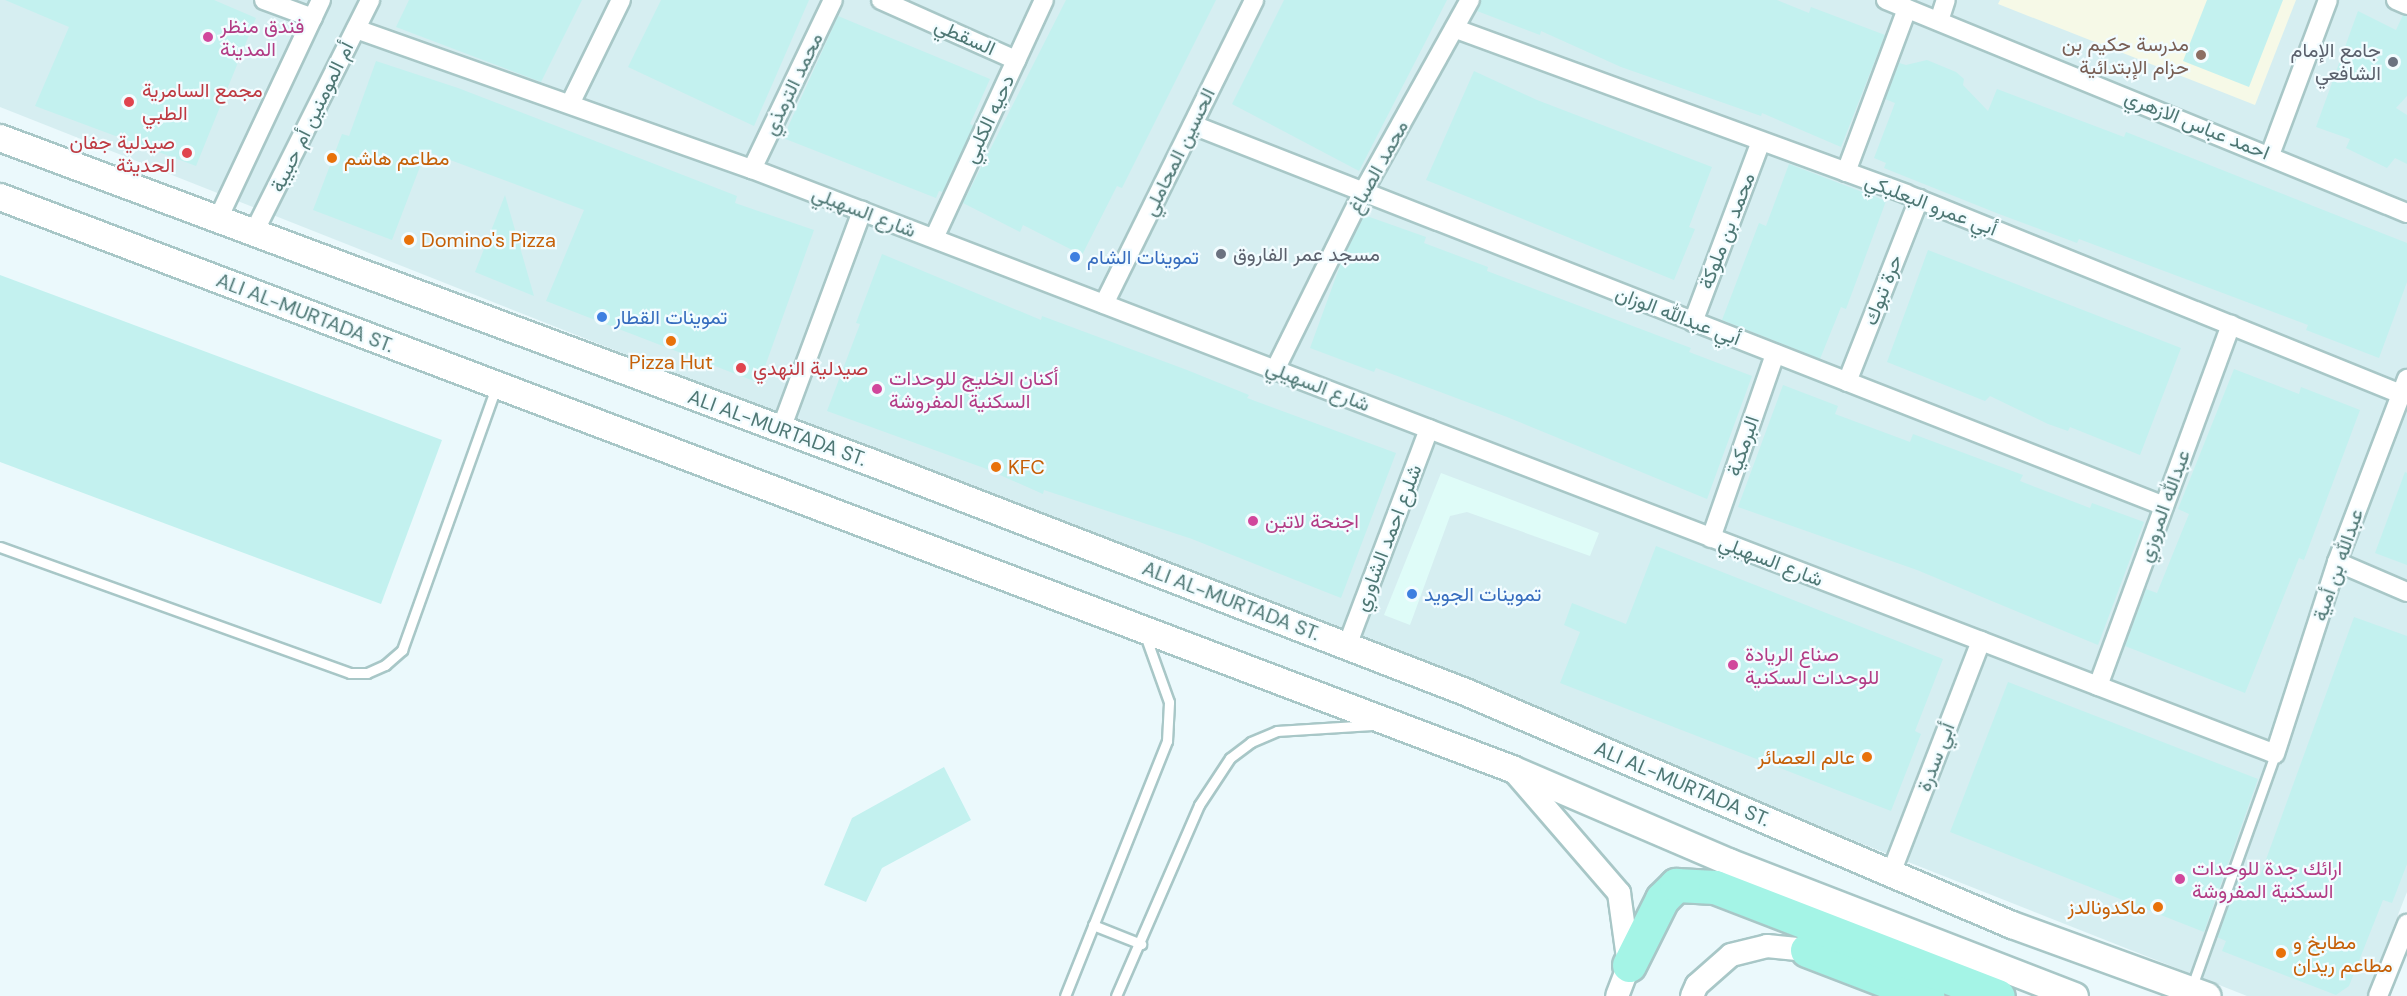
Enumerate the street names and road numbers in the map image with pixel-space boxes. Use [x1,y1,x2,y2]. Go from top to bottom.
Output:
street label: السقطي [931,13,999,61]
street label: محمد الترمذي [758,29,828,139]
street label: أم المومنين أم حبيبة [265,38,359,196]
street label: دحيه الكلبي [958,71,1020,167]
street label: الحسين المحاملي [1138,84,1220,220]
street label: احمد عباس الازهري [2121,85,2273,165]
street label: محمد الصباغ [1343,116,1413,218]
street label: أبي عمرو البعلبكي [1862,169,2000,241]
street label: محمد بن ملوكة [1694,170,1760,292]
street label: شارع السهيلي [809,181,919,243]
street label: حرة تبوك [1859,251,1907,329]
street label: ALI AL-MURTADA ST. [213,268,397,358]
street label: أبي عبدالله الوزان [1612,281,1744,351]
street label: شارع السهيلي [1263,355,1373,417]
street label: ALI AL-MURTADA ST. [685,385,869,471]
street label: البرمكية [1722,413,1764,479]
street label: عبدالله المروزي [2133,447,2195,565]
street label: شلرع احمد الشاوري [1349,461,1427,615]
street label: عبدالله بن أمية [2308,506,2368,624]
street label: شارع السهيلي [1716,530,1826,592]
street label: ALI AL-MURTADA ST. [1139,556,1323,646]
street label: أبي سدرة [1912,719,1960,795]
street label: ALI AL-MURTADA ST. [1591,736,1773,832]

